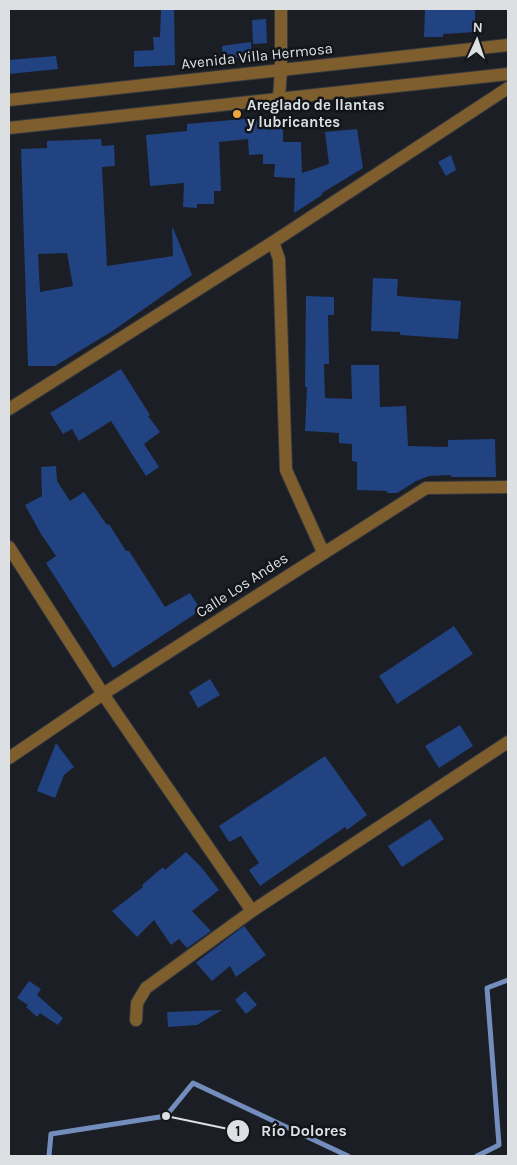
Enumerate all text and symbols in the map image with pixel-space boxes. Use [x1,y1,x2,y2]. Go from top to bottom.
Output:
north arrow [452,15,502,65]
text: N [472,19,483,36]
street label: Avenida Villa Hermosa [180,39,334,73]
place label: Areglado de llantas y lubricantes [247,96,385,131]
marker: Areglado de llantas y lubricantes [231,108,243,120]
street label: Calle Los Andes [193,549,291,621]
callout: Río Dolores [226,1115,357,1146]
text: Río Dolores [261,1121,347,1140]
text: 1 [235,1122,241,1140]

